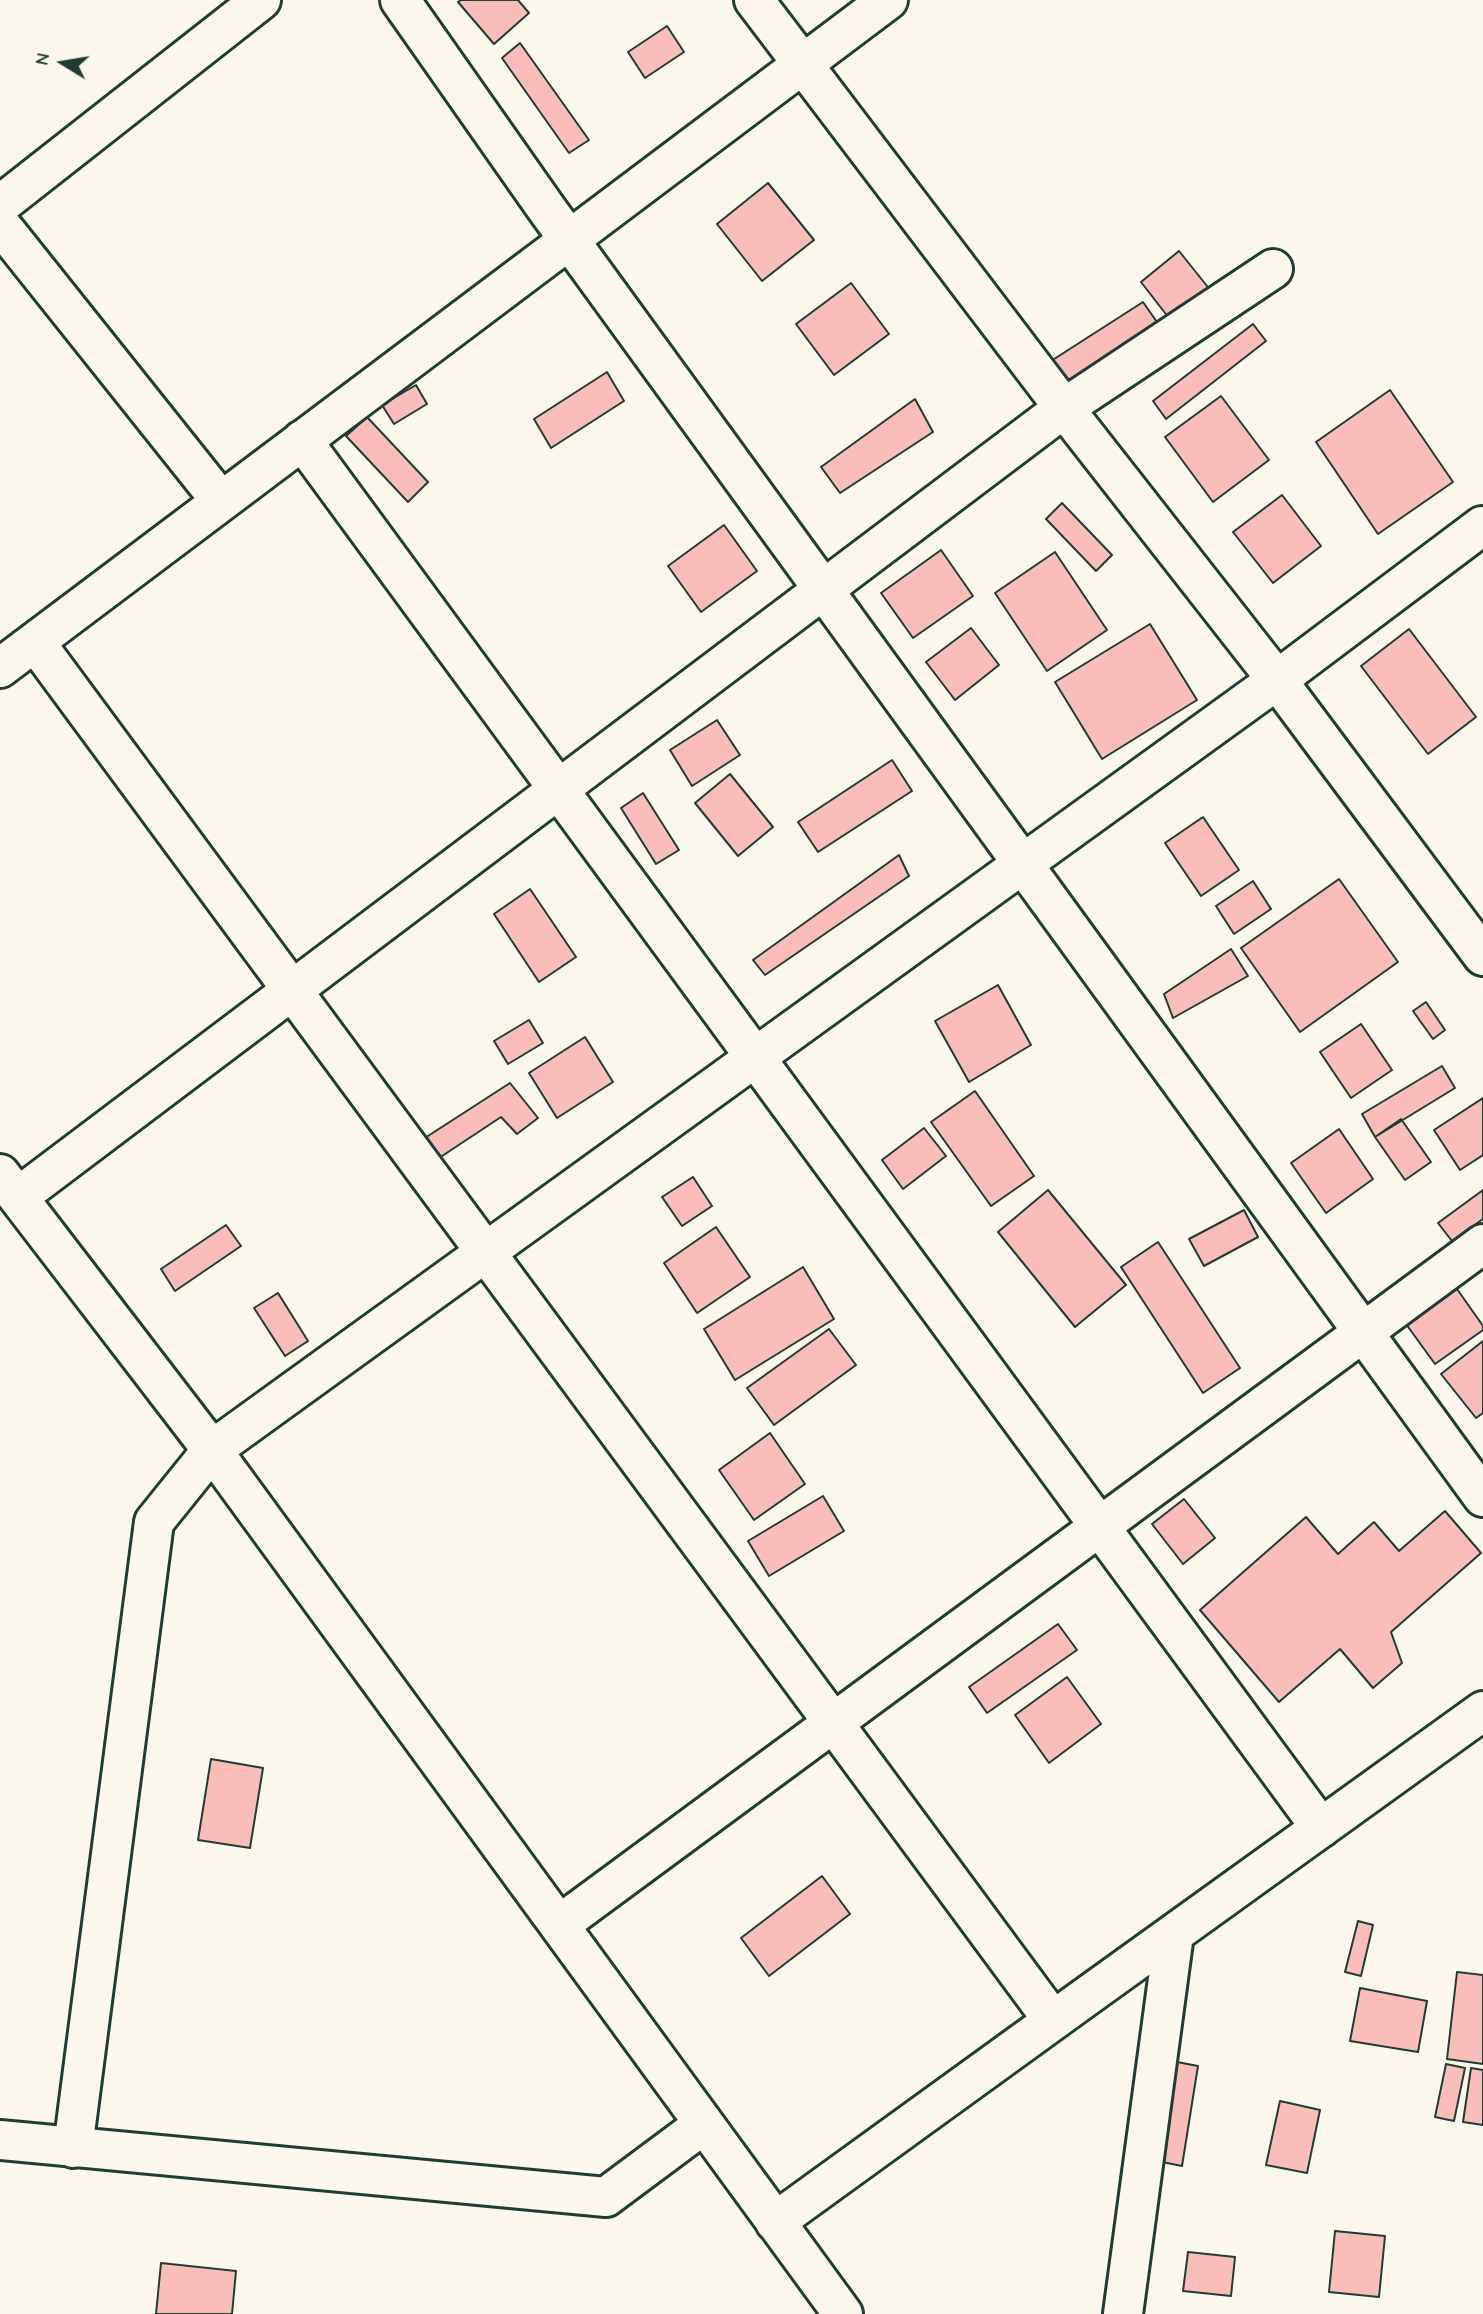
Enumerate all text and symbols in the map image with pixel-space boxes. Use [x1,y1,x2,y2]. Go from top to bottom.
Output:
north arrow [28,28,98,98]
text: N [30,51,54,67]

